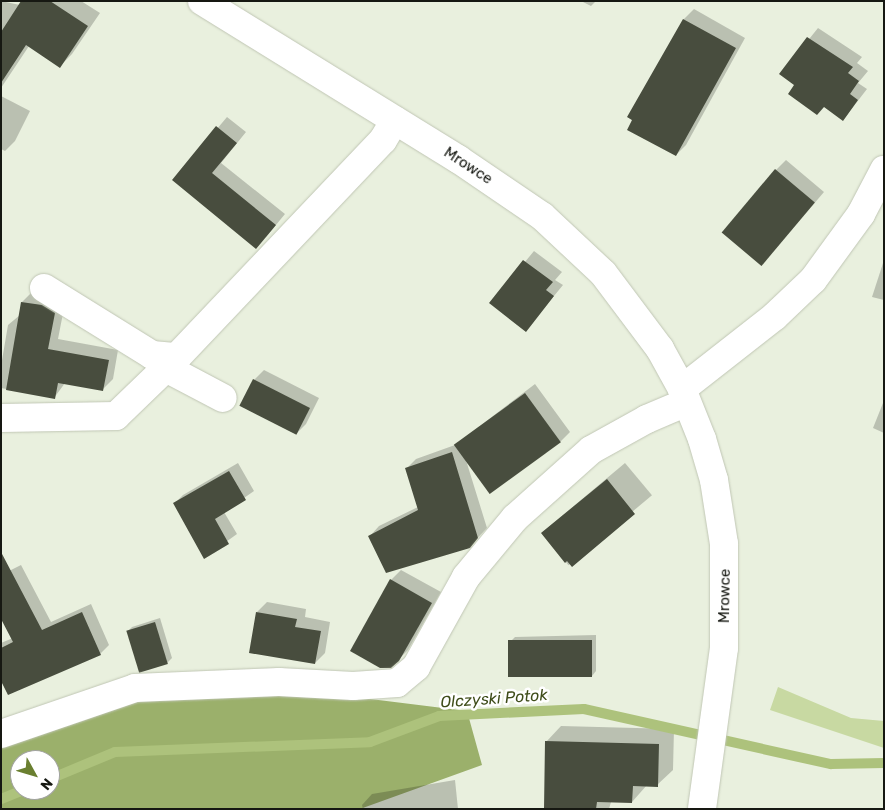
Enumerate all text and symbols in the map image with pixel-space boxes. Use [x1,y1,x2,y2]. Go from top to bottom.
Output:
street label: Mrowce [440,144,496,188]
street label: Mrowce [716,569,734,623]
water label: Olczyski Potok [440,686,548,712]
north arrow [10,750,60,800]
text: N [36,775,56,793]

